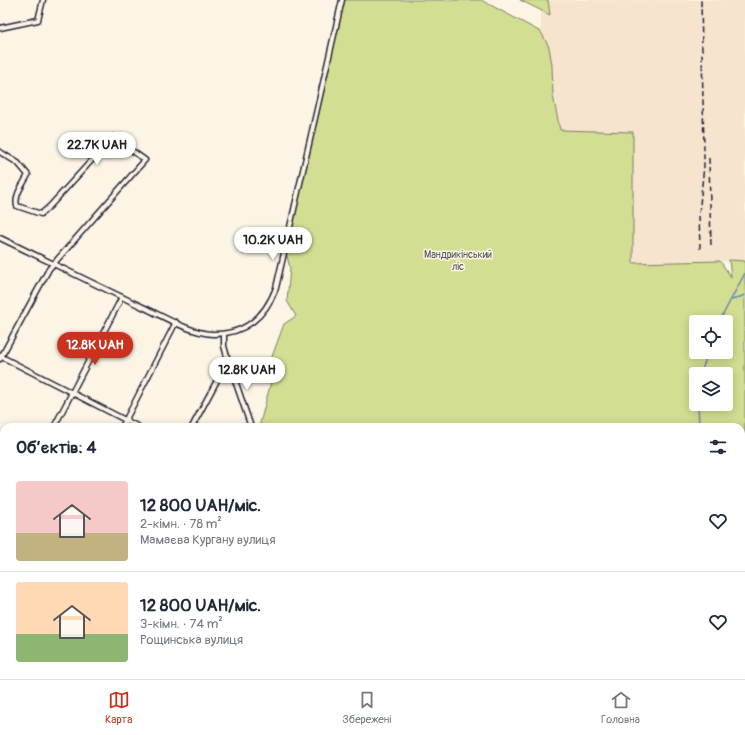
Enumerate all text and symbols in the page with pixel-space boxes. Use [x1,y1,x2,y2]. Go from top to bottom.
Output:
pin: 22.7K UAH [51,132,143,166]
text: 22.7K UAH [67,137,127,153]
pin: 10.2K UAH [227,227,319,261]
text: 10.2K UAH [243,232,303,248]
park label: Мандрикінський ліс [424,249,492,273]
map controls [689,315,733,411]
button: locate [689,315,733,359]
pin: 12.8K UAH [49,332,141,366]
text: 12.8K UAH [66,337,124,353]
pin: 12.8K UAH [201,357,293,391]
text: 12.8K UAH [218,362,276,378]
button: layers [689,367,733,411]
icon: filters [707,436,729,458]
text: Об’єктів: 4 [16,437,96,458]
text: 12 800 UAH/міс. [140,495,261,516]
icon: home [48,497,96,545]
icon: heart [707,510,729,532]
text: 2-кімн. · 78 m² [140,516,222,532]
text: Мамаєва Кургану вулиця [140,532,276,548]
text: 12 800 UAH/міс. [140,595,261,616]
icon: home [48,598,96,646]
icon: heart [707,611,729,633]
text: 3-кімн. · 74 m² [140,616,223,632]
text: Рощинська вулиця [140,632,243,648]
tab: Карта [105,689,132,726]
tab: Збережені [342,689,391,726]
tab: Головна [601,689,640,726]

